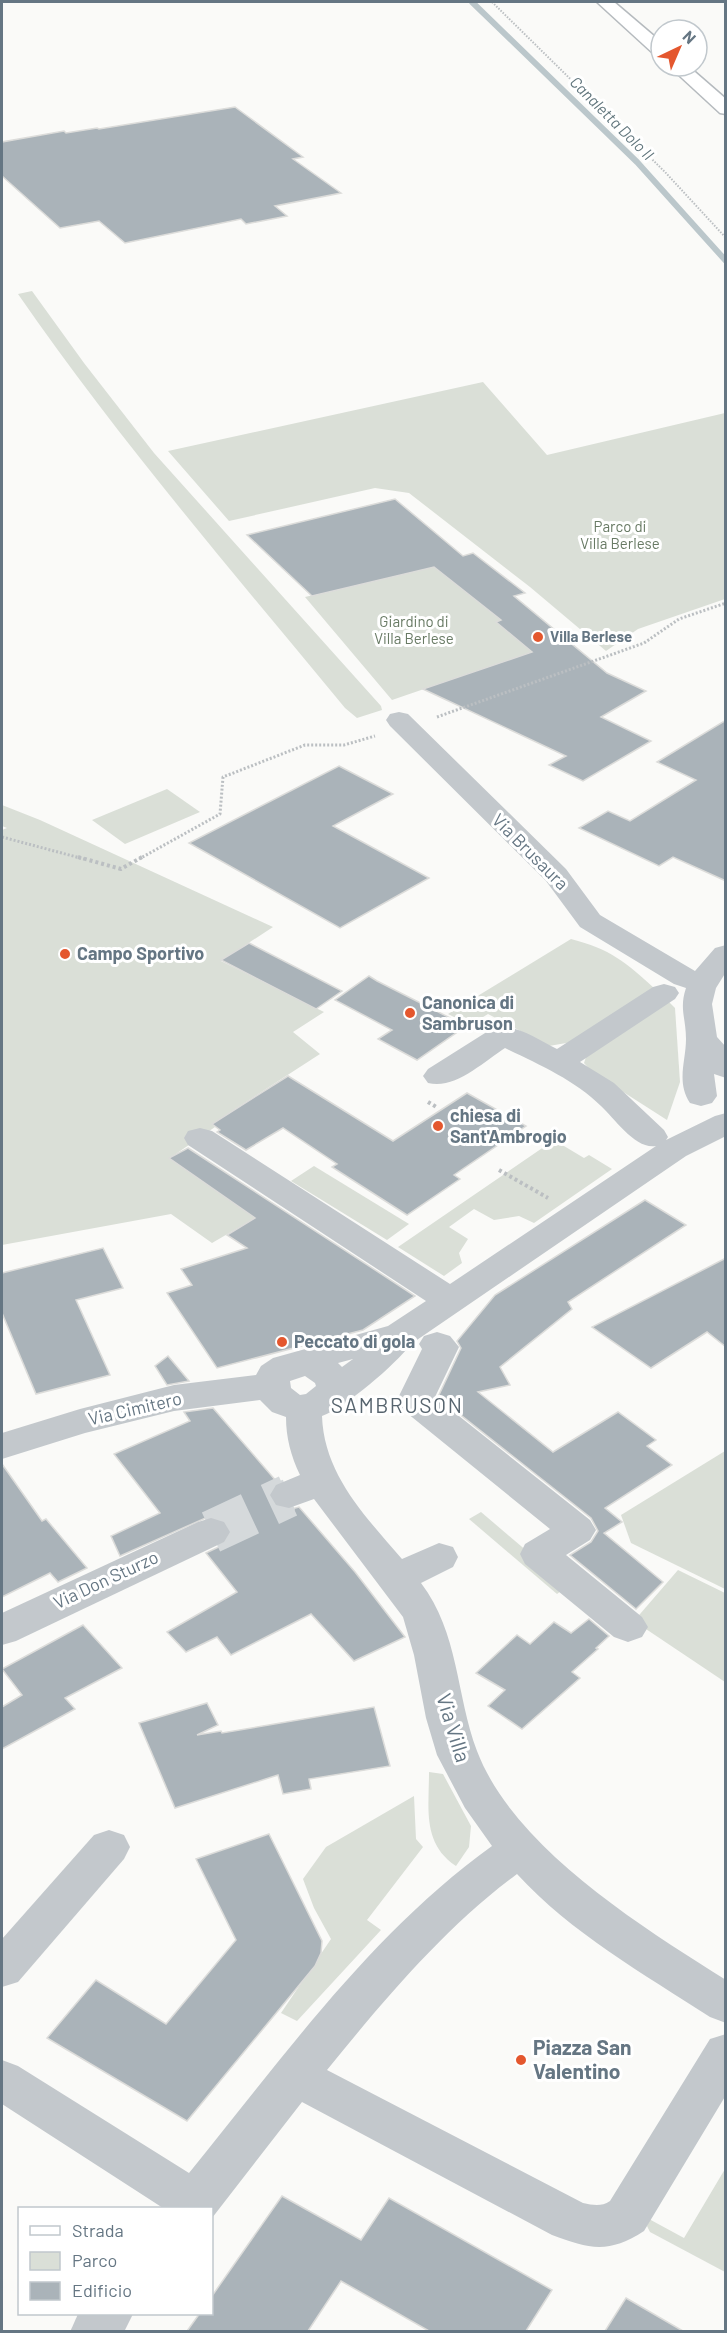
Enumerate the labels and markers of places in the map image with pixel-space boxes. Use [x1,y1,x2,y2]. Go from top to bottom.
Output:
place label: Villa Berlese [550,627,632,645]
marker: Villa Berlese [531,630,545,644]
place label: Campo Sportivo [77,942,204,964]
marker: Campo Sportivo [58,947,72,961]
place label: Canonica di Sambruson [422,991,514,1034]
marker: Canonica di Sambruson [403,1006,417,1020]
place label: chiesa di Sant'Ambrogio [450,1104,567,1147]
marker: chiesa di Sant'Ambrogio [431,1119,445,1133]
place label: Peccato di gola [294,1330,415,1352]
marker: Peccato di gola [275,1335,289,1349]
place label: Piazza San Valentino [533,2034,632,2083]
marker: Piazza San Valentino [514,2053,528,2067]

